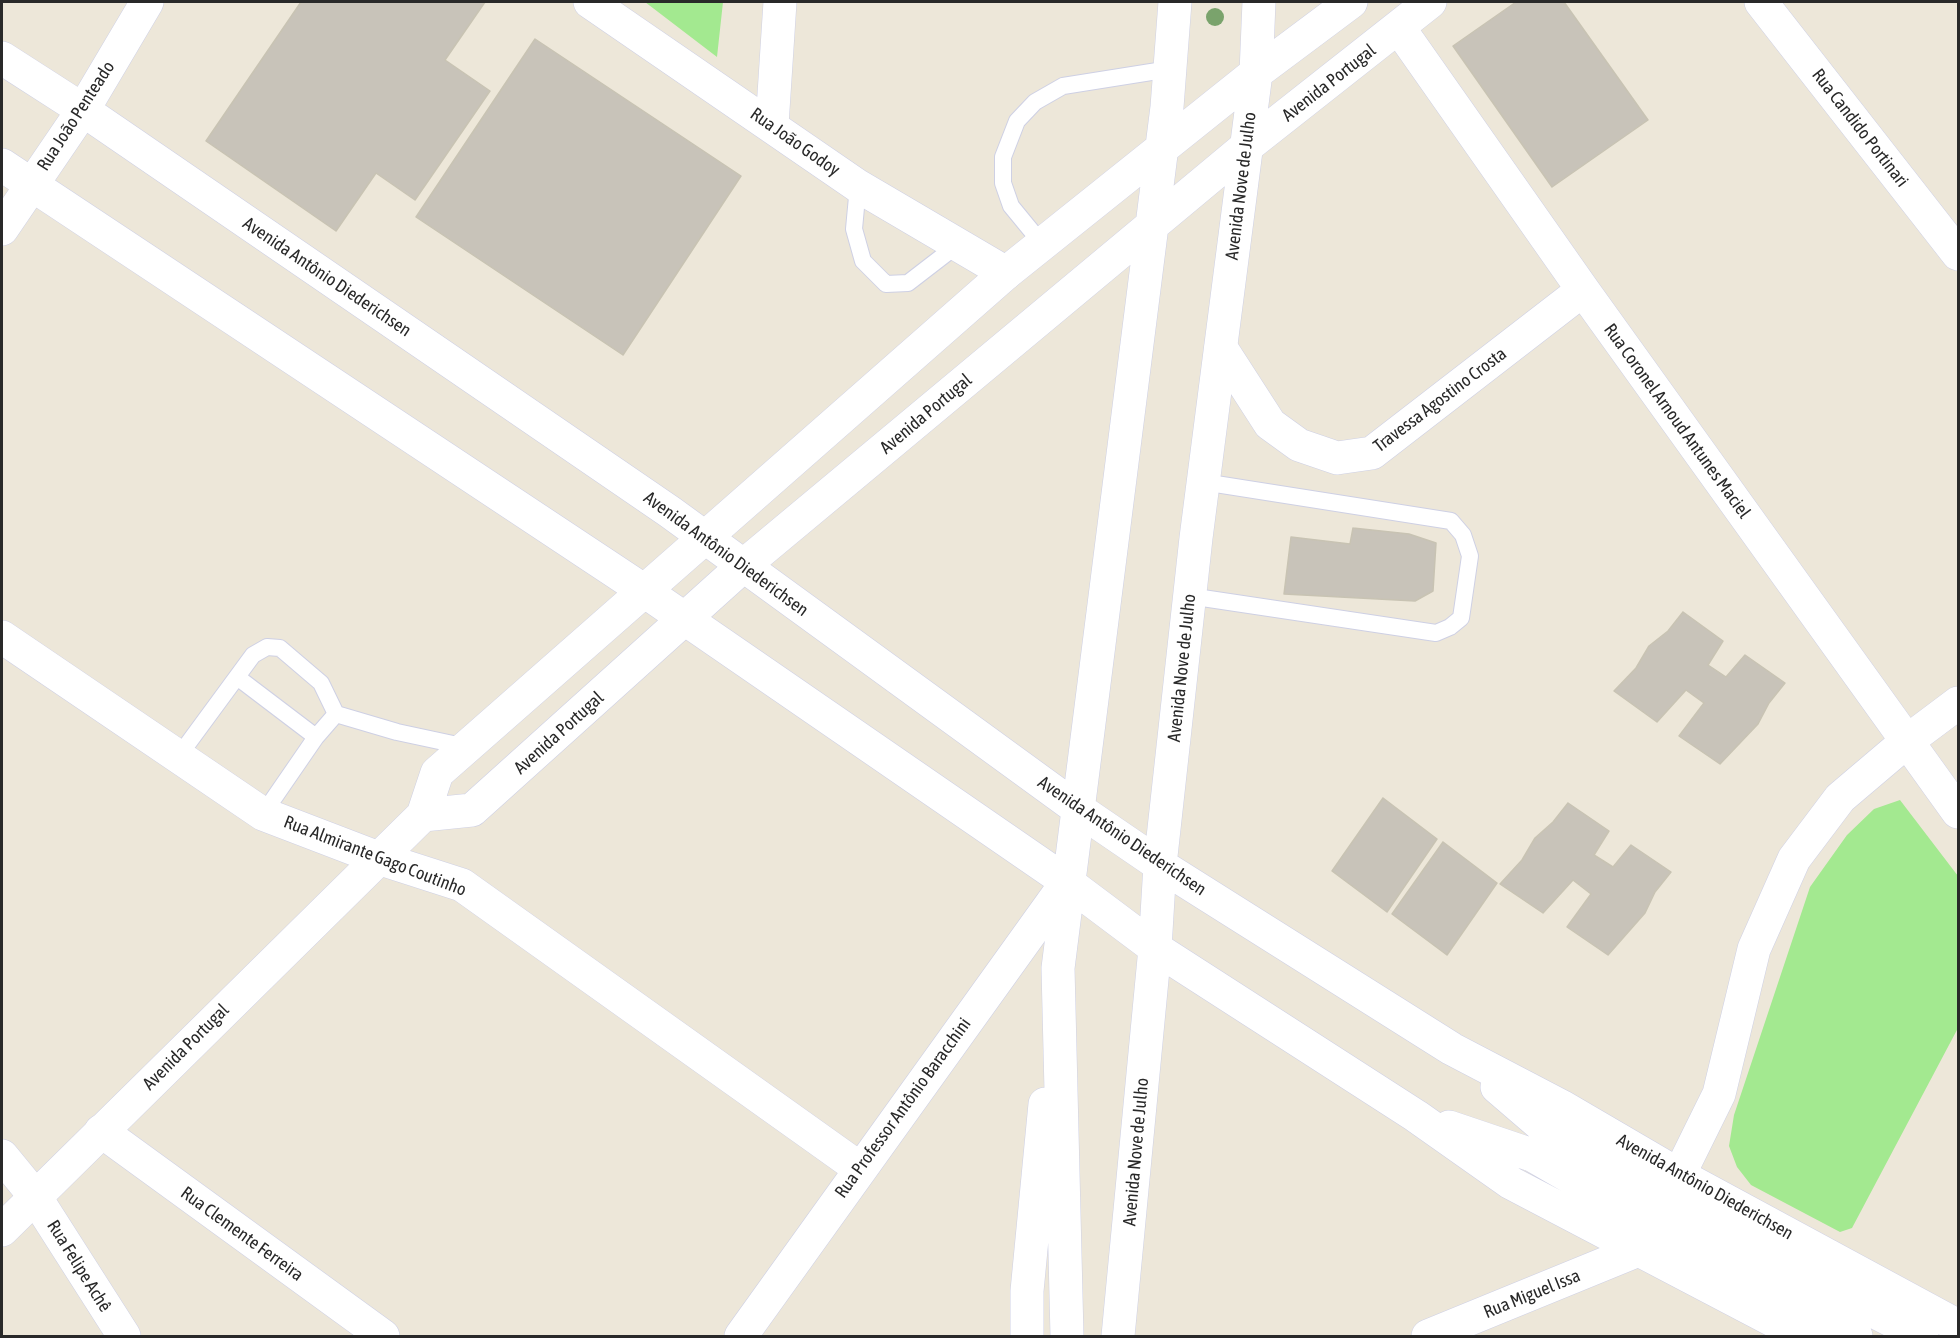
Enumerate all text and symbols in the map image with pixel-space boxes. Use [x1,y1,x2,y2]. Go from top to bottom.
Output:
street label: Avenida Portugal [1278,40,1380,126]
street label: Rua João Penteado [33,57,119,175]
street label: Rua Candido Portinari [1807,65,1913,191]
street label: Rua João Godoy [746,103,844,181]
street label: Avenida Nove de Julho [1221,111,1261,261]
street label: Avenida Antônio Diederichsen [239,213,415,341]
street label: Rua Coronel Arnoud Antunes Maciel [1599,319,1755,523]
street label: Travessa Agostino Crosta [1369,343,1511,457]
street label: Avenida Portugal [876,369,976,459]
street label: Avenida Antônio Diederichsen [639,487,813,621]
street label: Avenida Nove de Julho [1163,593,1201,743]
street label: Avenida Portugal [510,687,608,779]
street label: Avenida Antônio Diederichsen [1034,772,1210,900]
street label: Rua Almirante Gago Coutinho [281,811,469,901]
street label: Avenida Portugal [138,999,234,1095]
street label: Rua Professor Antônio Baracchini [830,1014,976,1202]
street label: Avenida Nove de Julho [1119,1077,1153,1227]
street label: Avenida Antônio Diederichsen [1613,1129,1797,1245]
street label: Rua Clemente Ferreira [177,1182,307,1286]
street label: Rua Felipe Achê [42,1216,116,1316]
street label: Rua Miguel Issa [1481,1265,1583,1323]

